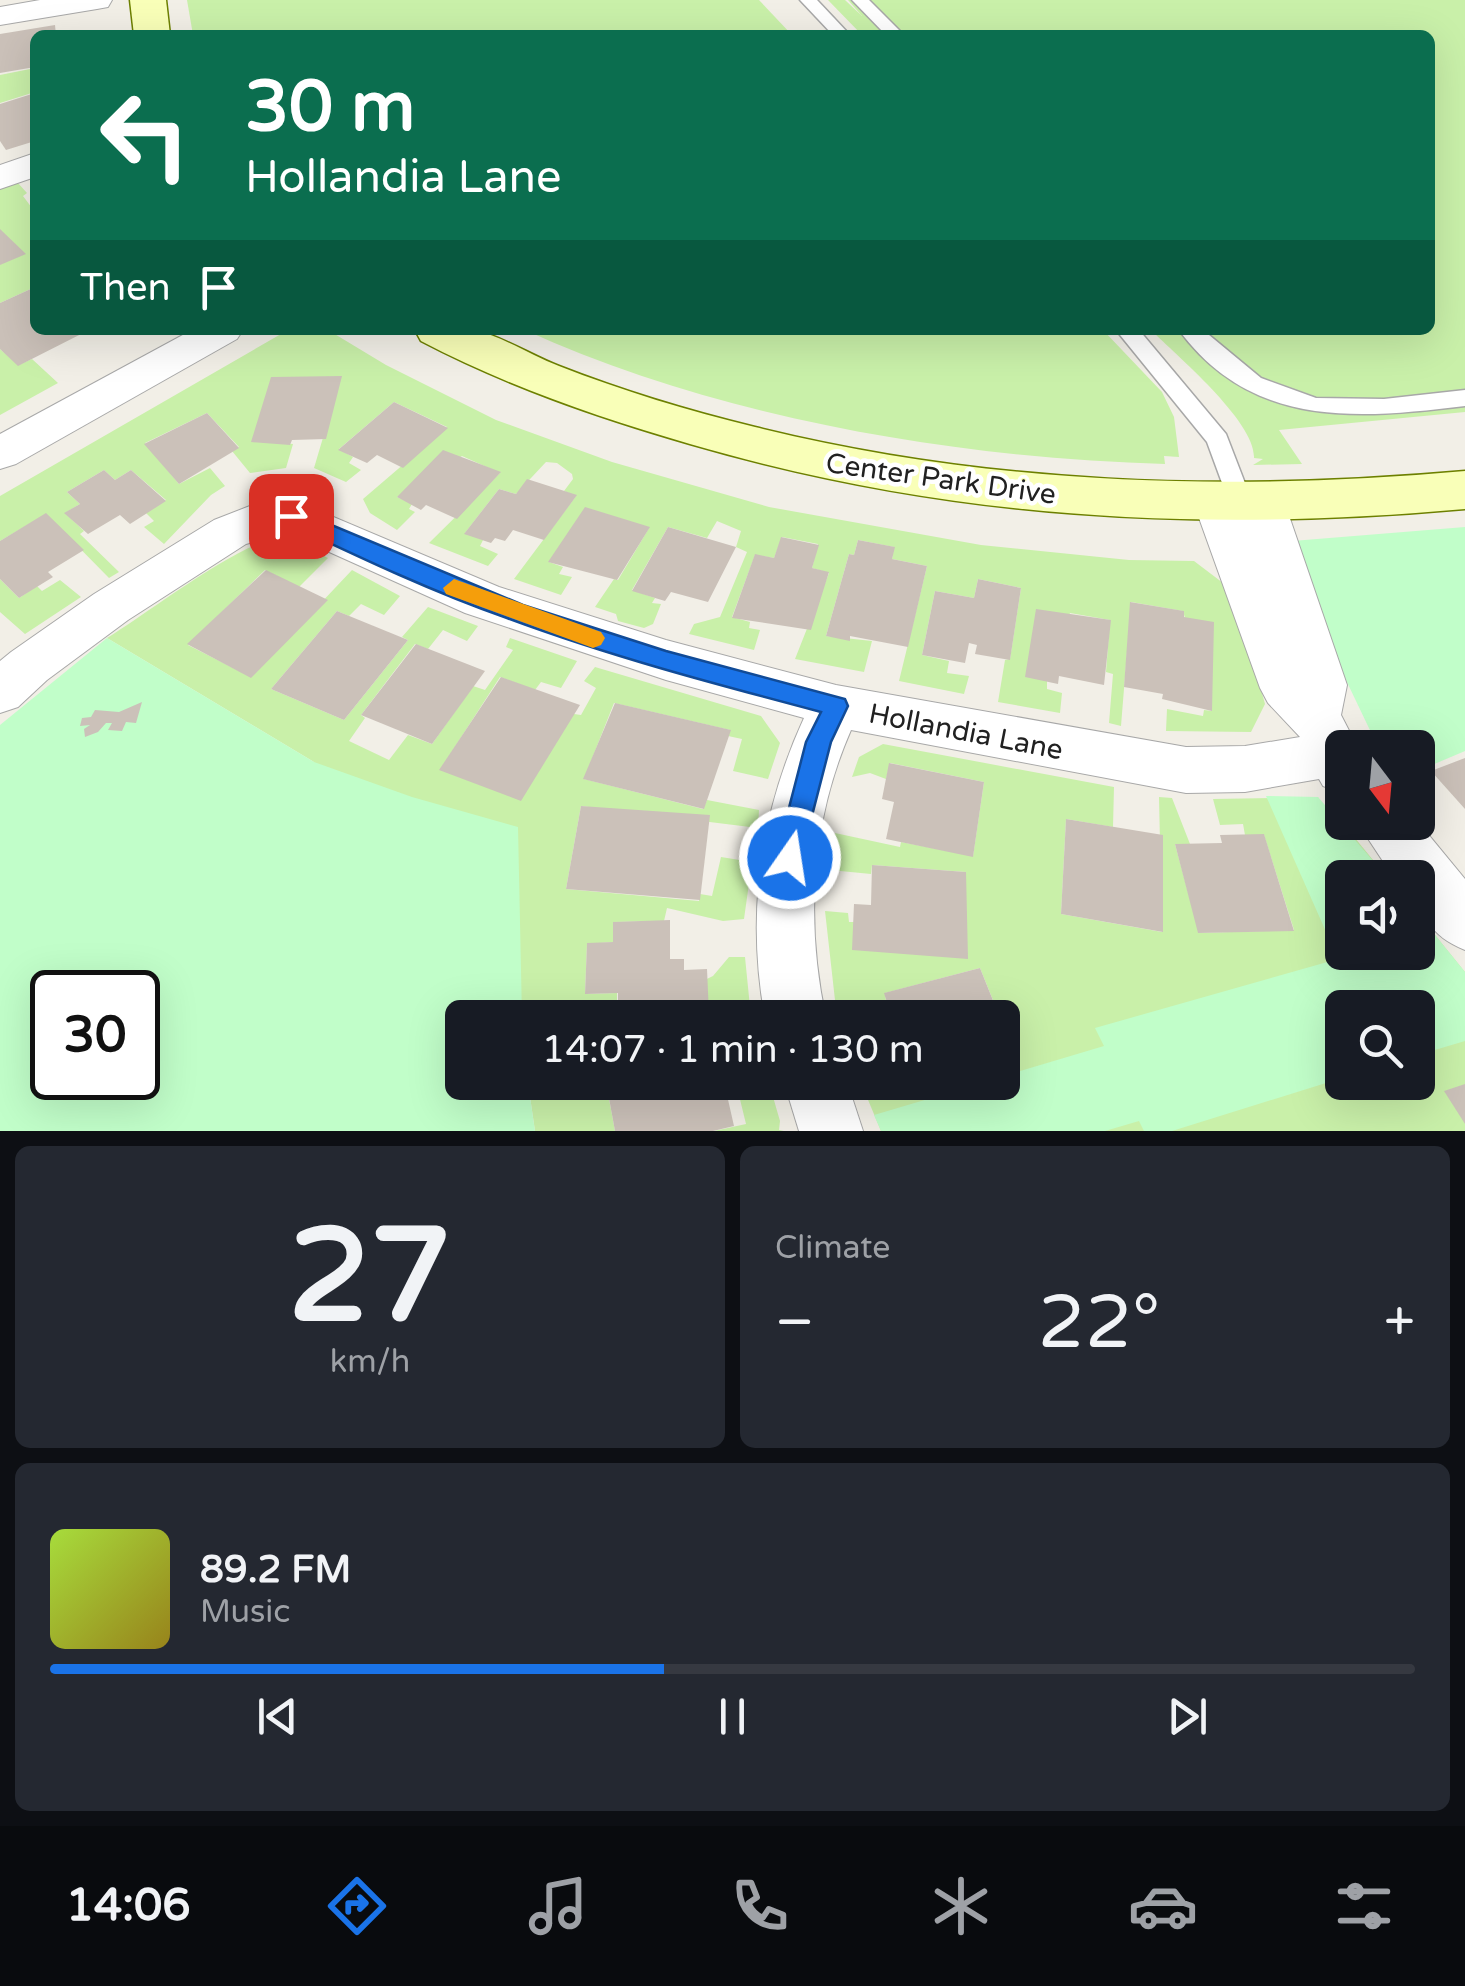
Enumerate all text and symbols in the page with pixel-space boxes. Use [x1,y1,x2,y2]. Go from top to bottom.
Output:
text: 30 m [245,66,415,150]
icon: left [80,70,210,200]
text: Hollandia Lane [245,151,562,205]
icon: arrive [191,260,246,315]
text: Then [80,265,171,311]
street label: Center Park Drive [824,446,1058,512]
pin [249,474,334,559]
icon: arrive [264,489,319,544]
street label: Hollandia Lane [866,697,1066,767]
north arrow [1325,730,1435,840]
map controls [1325,730,1435,1100]
position arrow [738,806,842,910]
button: sound [1325,860,1435,970]
speed limit sign: 30 [30,970,160,1100]
button: search [1325,990,1435,1100]
text: 14:07 · 1 min · 130 m [541,1027,924,1073]
text: 27 [288,1200,452,1356]
text: Climate [775,1229,890,1267]
text: 22° [1038,1278,1160,1368]
text: − [775,1290,814,1356]
text: + [1384,1290,1415,1356]
text: km/h [330,1343,410,1381]
text: 89.2 FM [200,1547,351,1593]
text: Music [200,1593,290,1631]
icon: previous [250,1689,305,1744]
icon: pause [705,1689,760,1744]
icon: next [1160,1689,1215,1744]
icon: directions [322,1871,392,1941]
icon: music [523,1871,593,1941]
icon: phone [725,1871,795,1941]
icon: climate [926,1871,996,1941]
icon: car [1128,1871,1198,1941]
icon: filters [1329,1871,1399,1941]
text: 14:06 [66,1879,190,1933]

